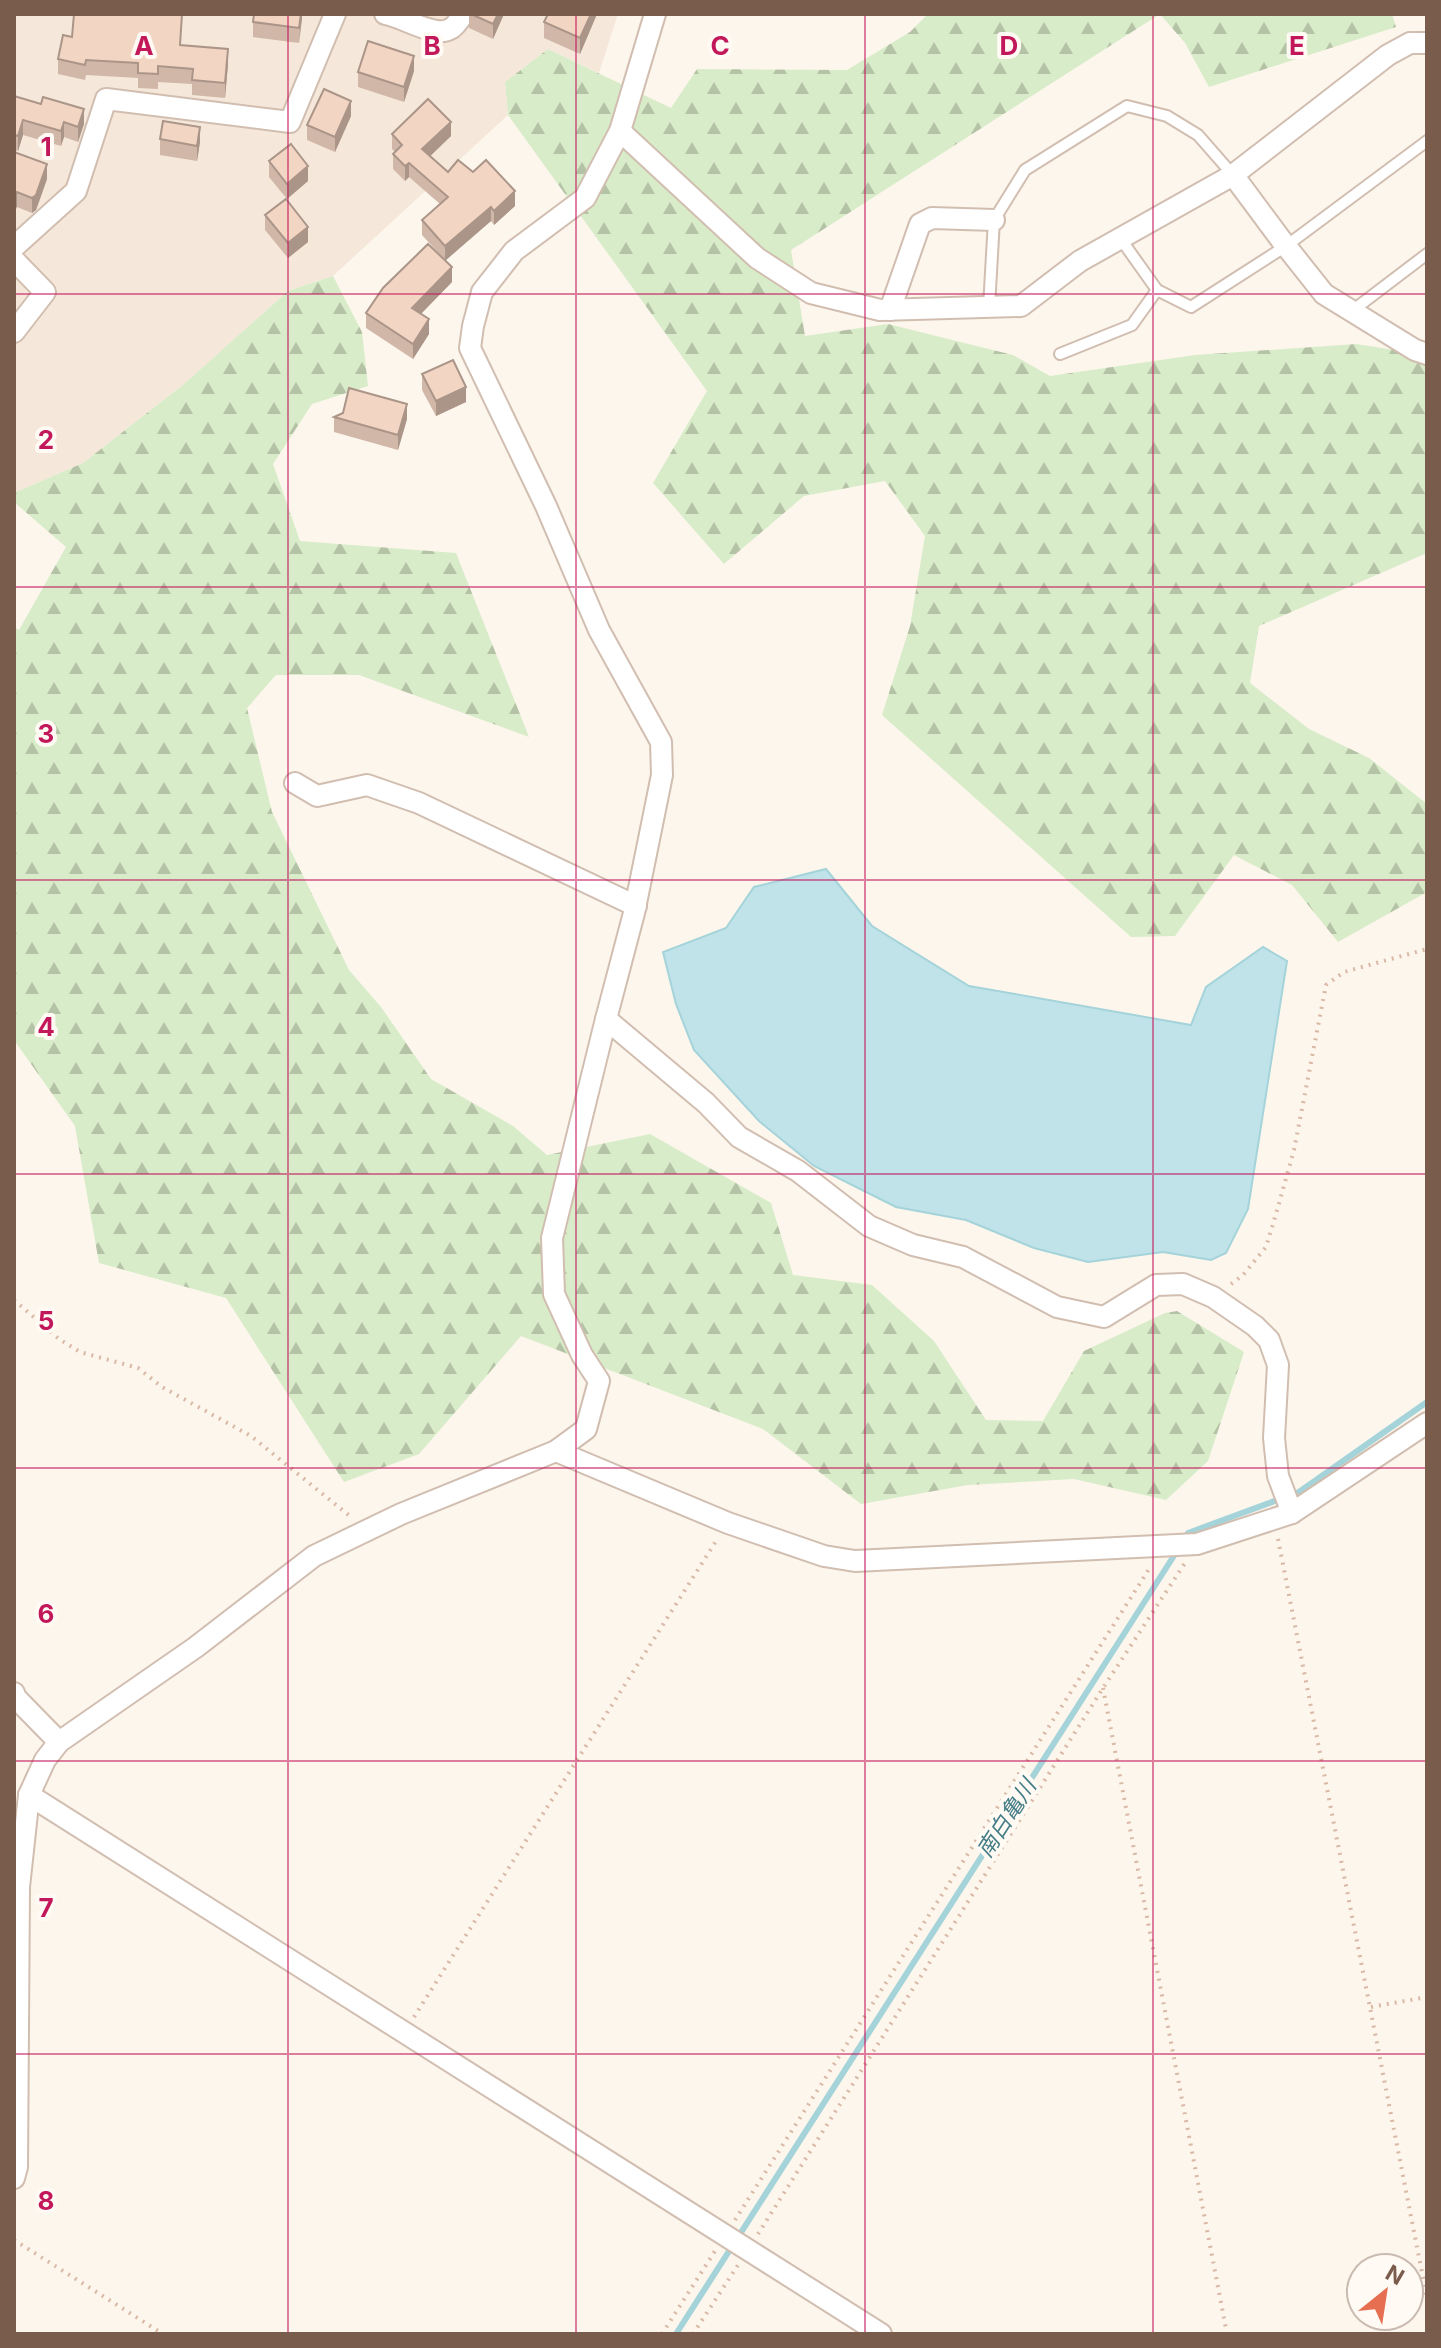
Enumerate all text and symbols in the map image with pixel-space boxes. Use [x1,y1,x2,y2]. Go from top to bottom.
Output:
text: A [134,30,154,61]
text: B [423,30,441,61]
text: C [710,30,730,61]
text: D [1000,30,1018,61]
text: E [1289,30,1305,61]
text: 1 [40,131,52,162]
text: 2 [38,424,54,455]
text: 3 [38,718,54,749]
text: 4 [37,1011,55,1042]
text: 5 [38,1305,54,1336]
text: 6 [38,1598,54,1629]
water label: 南白亀川 [971,1772,1042,1862]
text: 7 [38,1892,54,1923]
text: 8 [38,2185,54,2216]
north arrow [1345,2252,1425,2332]
text: N [1381,2259,1409,2290]

